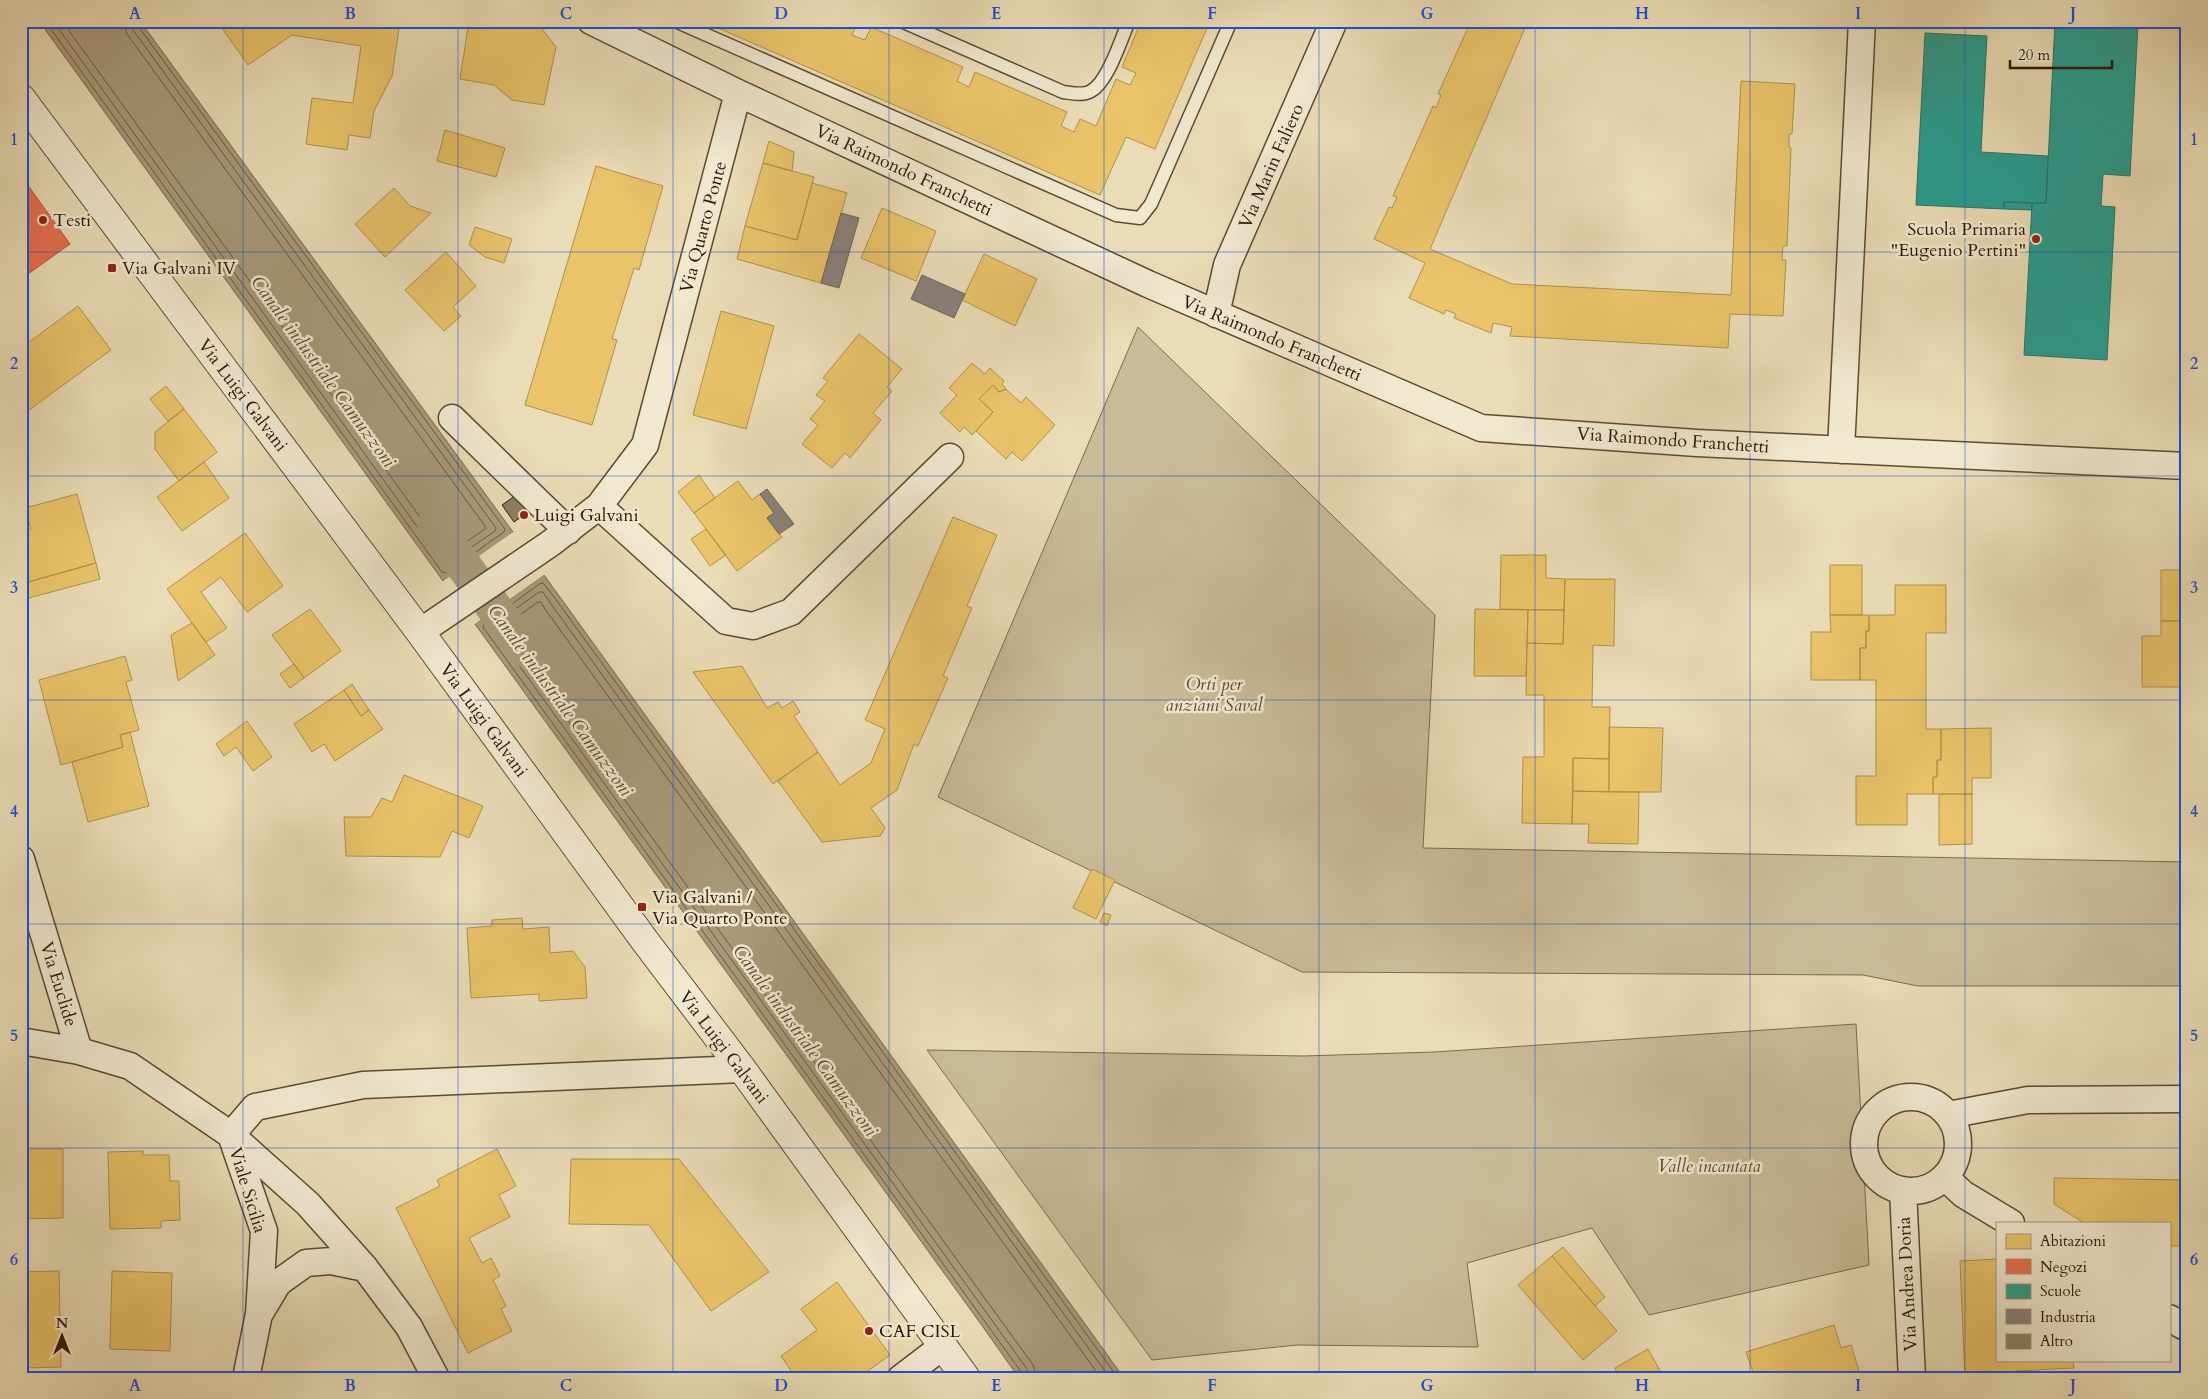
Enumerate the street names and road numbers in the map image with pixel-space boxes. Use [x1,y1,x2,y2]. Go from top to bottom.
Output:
street label: Via Marin Faliero [1233,99,1310,233]
street label: Via Raimondo Franchetti [811,118,997,223]
street label: Via Quarto Ponte [674,159,733,296]
street label: Via Raimondo Franchetti [1178,289,1366,388]
street label: Via Luigi Galvani [192,334,293,457]
street label: Via Raimondo Franchetti [1576,421,1770,460]
street label: Via Luigi Galvani [434,658,534,782]
street label: Via Euclide [34,939,83,1030]
street label: Via Luigi Galvani [673,986,774,1109]
street label: Viale Sicilia [223,1144,272,1236]
street label: Via Andrea Doria [1891,1216,1924,1352]

